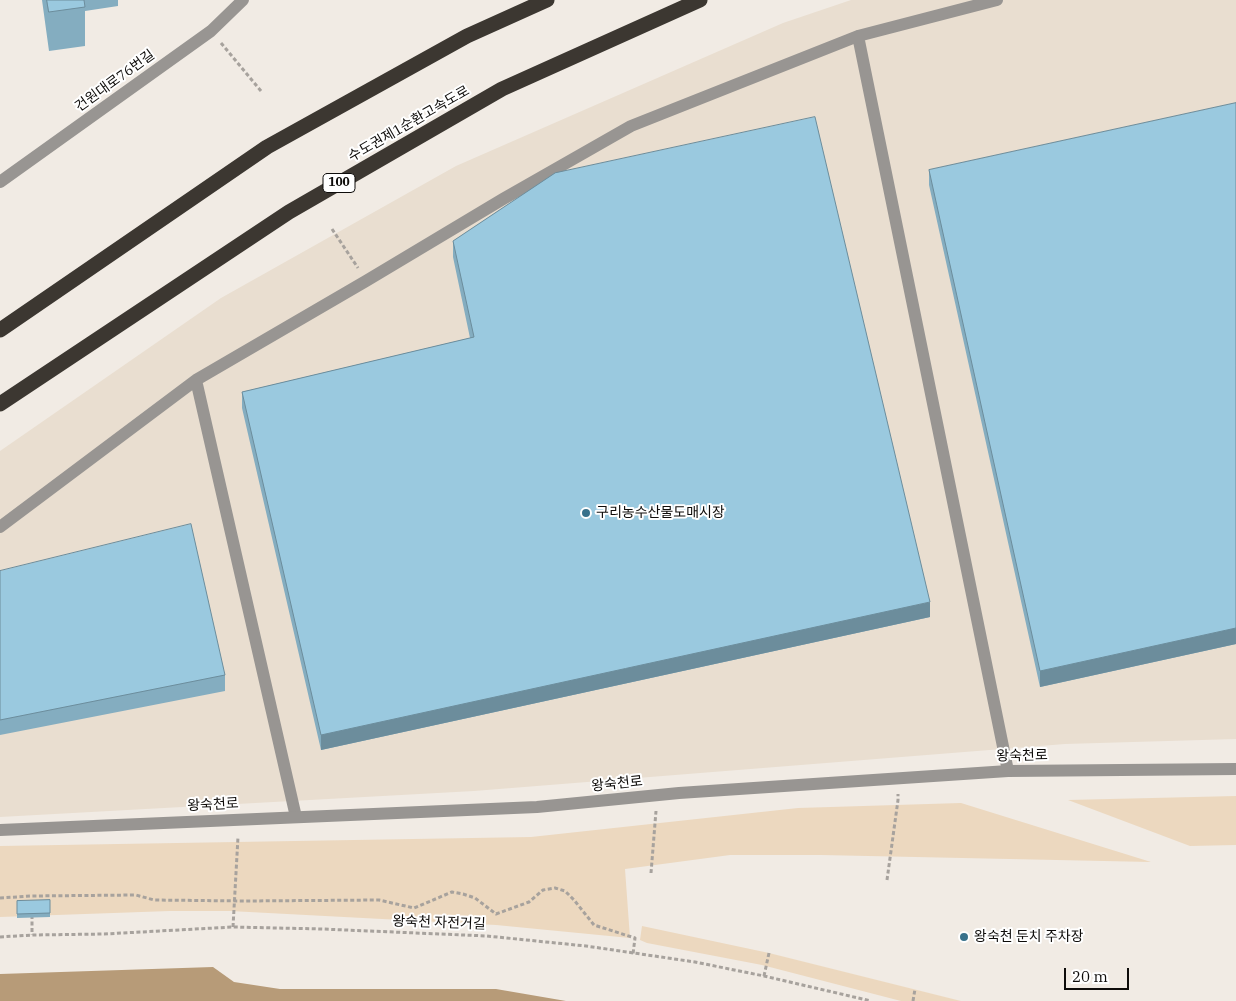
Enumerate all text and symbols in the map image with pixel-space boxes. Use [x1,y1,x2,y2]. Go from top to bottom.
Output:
street label: 건원대로76번길 [72,47,158,115]
street label: 수도권제1순환고속도로 [345,82,473,166]
road number: 100 [323,174,355,192]
place label: 구리농수산물도매시장 [596,505,725,521]
marker: 구리농수산물도매시장 [580,507,592,519]
street label: 왕숙천로 [996,747,1048,765]
street label: 왕숙천로 [591,773,643,795]
street label: 왕숙천로 [187,795,239,815]
street label: 왕숙천 자전거길 [392,913,486,933]
place label: 왕숙천 둔치 주차장 [974,929,1084,945]
marker: 왕숙천 둔치 주차장 [958,931,970,943]
scale bar [1066,958,1131,990]
text: 20 m [1072,967,1108,986]

